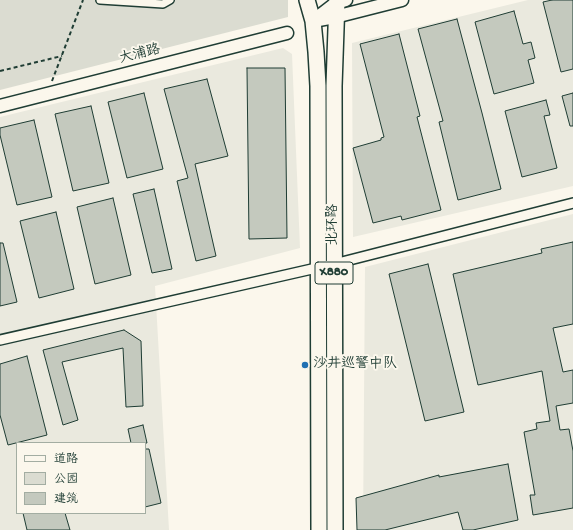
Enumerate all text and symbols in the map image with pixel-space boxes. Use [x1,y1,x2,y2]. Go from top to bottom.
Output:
street label: 大浦路 [118,42,162,68]
street label: 北环路 [326,204,342,246]
road number: X880 [315,262,353,284]
place label: 沙井巡警中队 [313,357,397,373]
marker: 沙井巡警中队 [300,360,310,370]
legend [16,442,146,514]
text: 道路 [54,453,78,467]
text: 公园 [54,473,78,487]
text: 建筑 [54,493,78,507]

